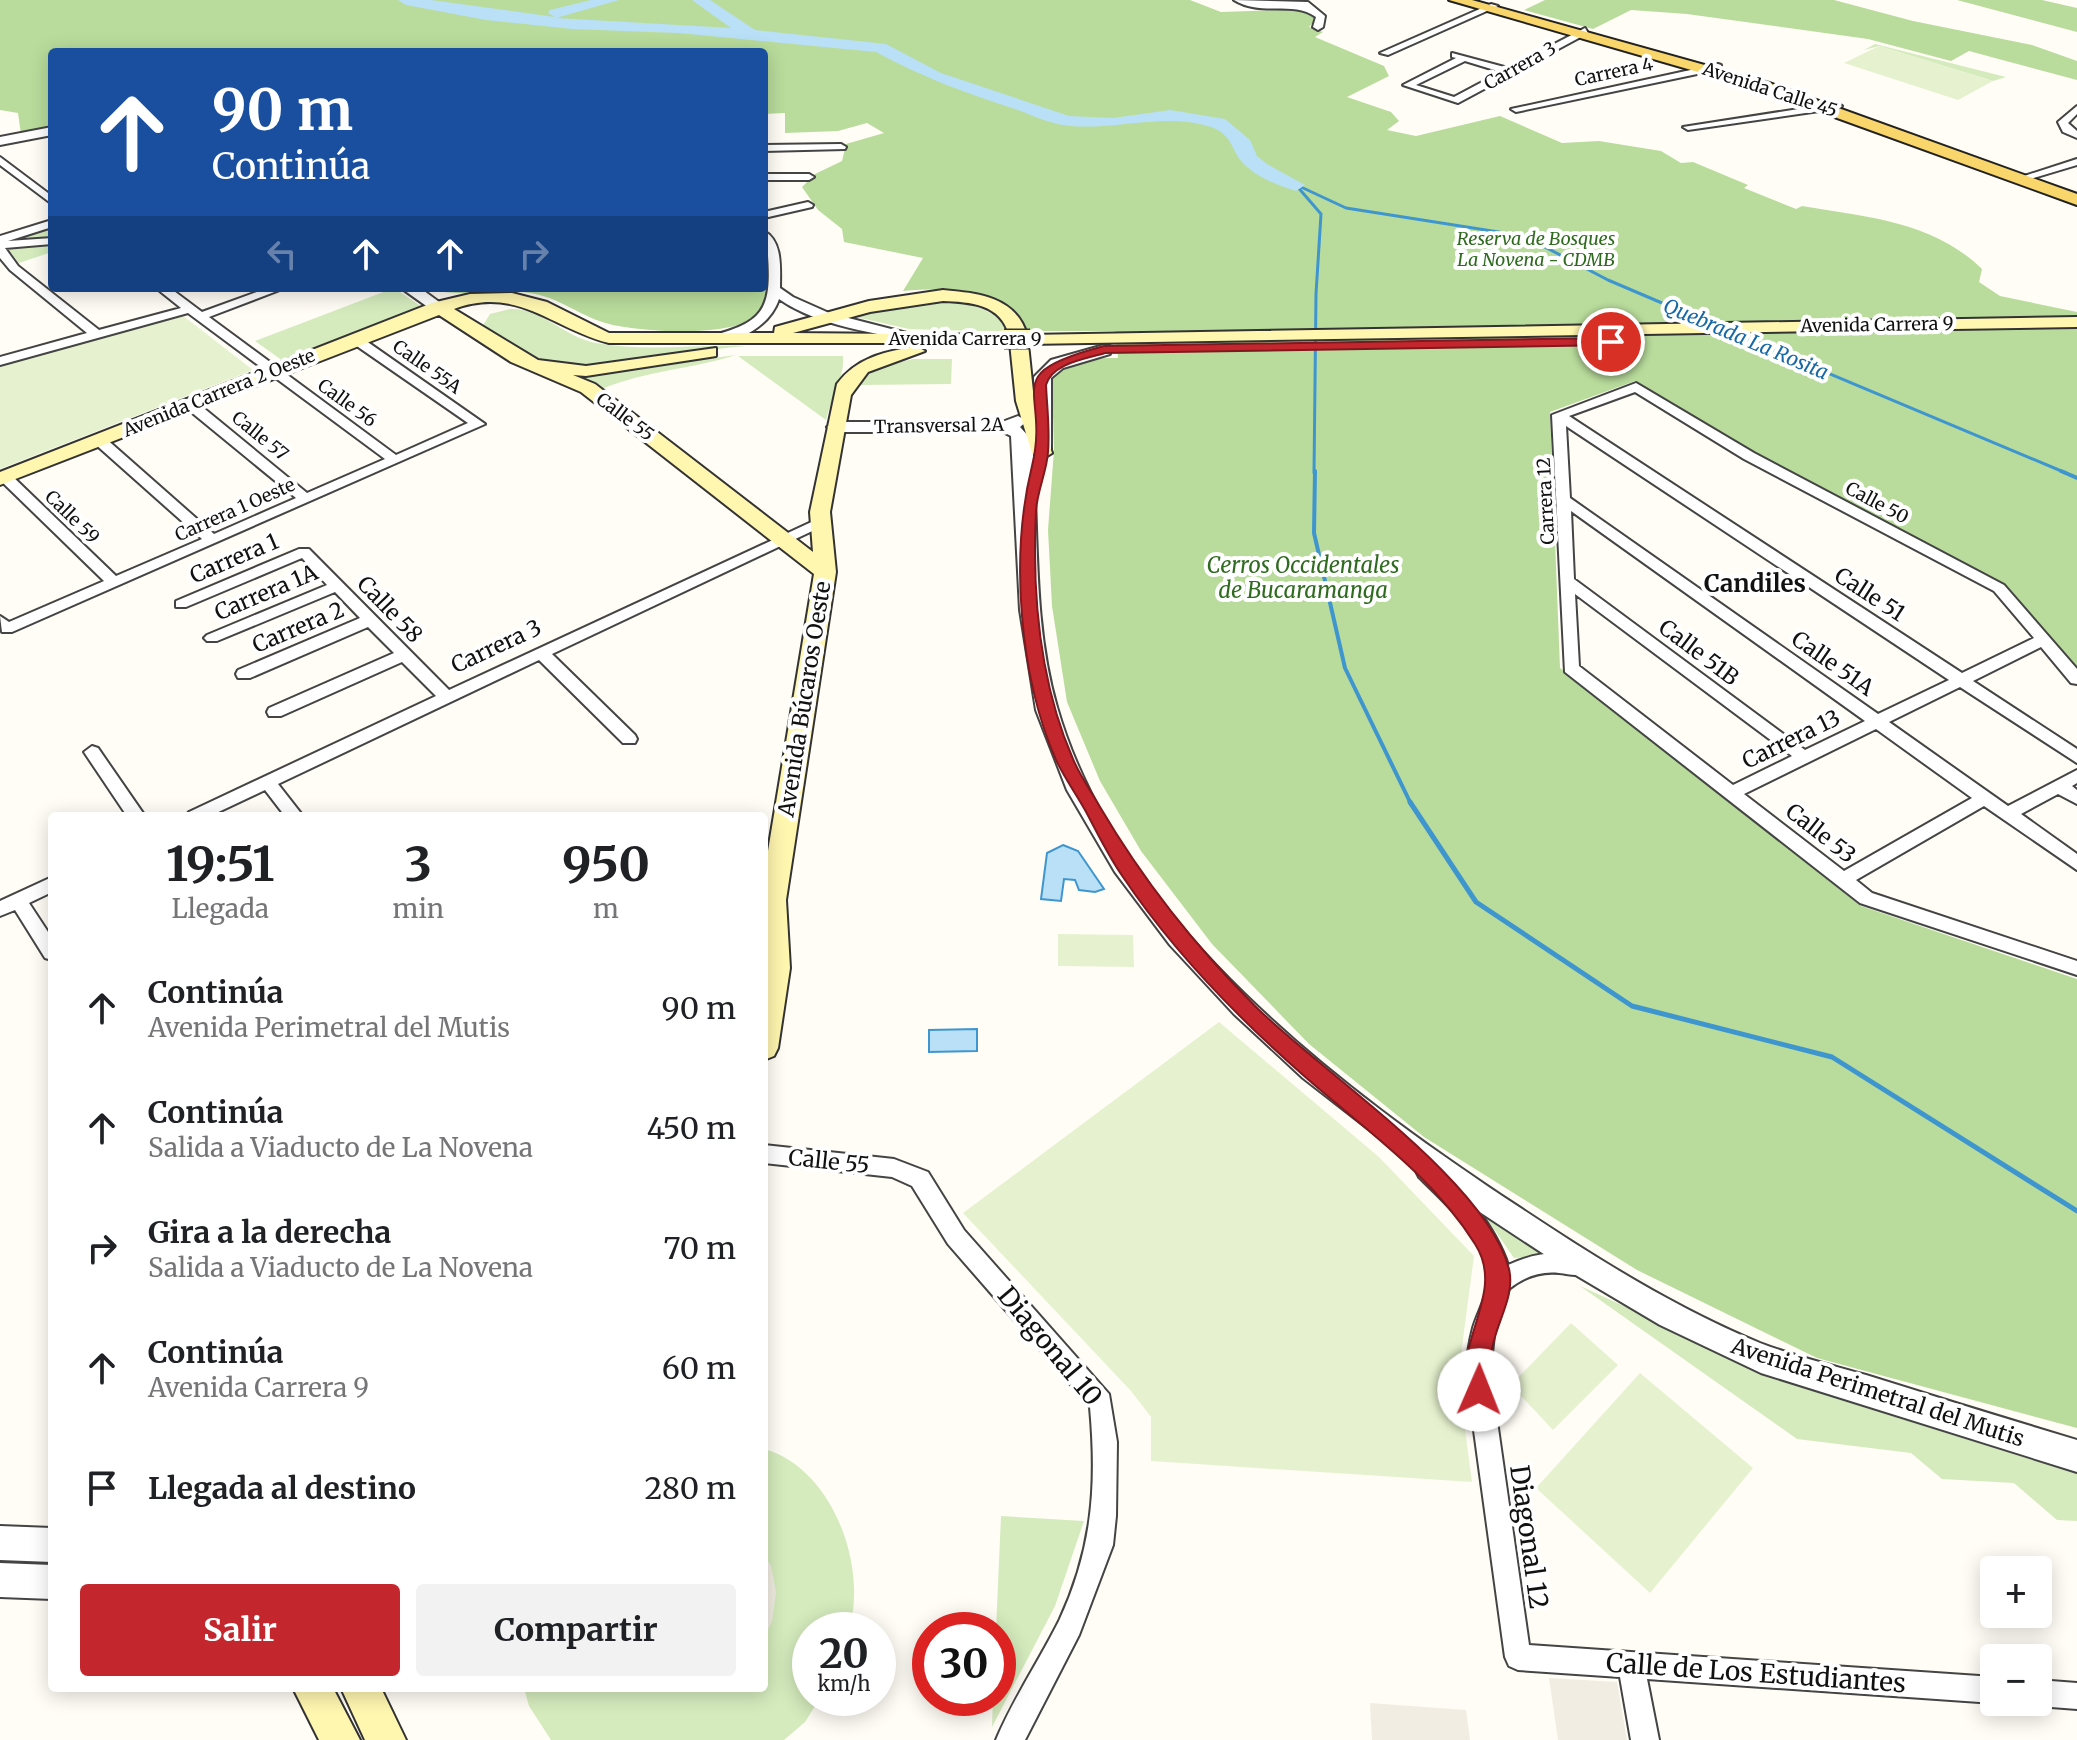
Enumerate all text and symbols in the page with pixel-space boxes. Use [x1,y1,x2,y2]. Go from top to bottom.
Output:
street label: Carrera 3 [1480,36,1560,95]
street label: Carrera 4 [1573,52,1655,91]
street label: Avenida Calle 45 [1699,57,1840,122]
text: 90 m [212,75,353,145]
icon: ahead [80,80,184,184]
text: Continúa [212,144,370,189]
park label: Reserva de Bosques La Novena - CDMB [1457,227,1615,271]
icon: left [260,232,304,276]
icon: ahead [344,232,388,276]
icon: ahead [428,232,472,276]
icon: right [512,232,556,276]
water label: Quebrada La Rosita [1660,292,1832,385]
pin [1577,308,1645,376]
street label: Avenida Carrera 9 [1799,312,1954,337]
icon: arrive [1589,320,1633,364]
street label: Avenida Carrera 9 [887,327,1042,350]
street label: Calle 55A [388,335,466,399]
street label: Avenida Carrera 2 Oeste [119,343,318,442]
street label: Calle 56 [313,373,381,432]
street label: Calle 55 [592,387,659,446]
street label: Calle 57 [227,406,293,465]
street label: Transversal 2A [874,413,1005,438]
street label: Carrera 12 [1532,457,1559,545]
street label: Carrera 1 Oeste [171,473,298,546]
street label: Calle 50 [1842,476,1913,529]
street label: Calle 59 [40,485,105,548]
street label: Carrera 1 [185,527,283,589]
park label: Cerros Occidentales de Bucaramanga [1206,551,1400,604]
street label: Carrera 1A [210,557,322,626]
street label: Calle 51 [1829,561,1911,627]
district label: Candiles [1704,568,1806,599]
street label: Calle 58 [351,570,429,648]
street label: Avenida Búcaros Oeste [771,579,836,820]
street label: Carrera 2 [248,595,348,659]
street label: Carrera 3 [446,613,546,679]
street label: Calle 51B [1653,613,1745,691]
street label: Calle 51A [1786,624,1880,702]
street label: Carrera 13 [1737,703,1845,775]
street label: Calle 53 [1780,797,1862,869]
text: 19:51 [166,834,275,894]
text: 3 [405,834,432,894]
text: 950 [562,834,650,894]
text: Llegada [172,892,269,925]
text: min [393,892,444,925]
text: m [593,892,619,925]
text: Continúa [148,973,284,1011]
icon: ahead [80,986,124,1030]
text: 90 m [662,989,736,1027]
text: Avenida Perimetral del Mutis [148,1011,510,1044]
text: Continúa [148,1093,284,1131]
icon: ahead [80,1106,124,1150]
text: 450 m [647,1109,736,1147]
text: Salida a Viaducto de La Novena [148,1131,533,1164]
street label: Calle 55 [787,1143,871,1179]
text: Gira a la derecha [148,1213,391,1251]
icon: right [80,1226,124,1270]
text: 70 m [663,1229,736,1267]
text: Salida a Viaducto de La Novena [148,1251,533,1284]
street label: Diagonal 10 [991,1279,1110,1412]
street label: Avenida Perimetral del Mutis [1727,1331,2028,1453]
text: Continúa [148,1333,284,1371]
icon: ahead [80,1346,124,1390]
position arrow [1437,1348,1521,1432]
text: 60 m [662,1349,736,1387]
text: Avenida Carrera 9 [148,1371,369,1404]
street label: Diagonal 12 [1503,1463,1556,1611]
icon: arrive [80,1466,124,1510]
text: Llegada al destino [148,1469,416,1507]
text: 280 m [645,1469,736,1507]
map controls [1980,1556,2052,1716]
button: + [1980,1556,2052,1628]
button: Salir [80,1584,400,1676]
button: Compartir [416,1584,736,1676]
speed limit sign: 30 [912,1612,1016,1716]
text: 20 [819,1629,869,1679]
button: − [1980,1644,2052,1716]
street label: Calle de Los Estudiantes [1605,1646,1907,1699]
text: km/h [818,1671,870,1696]

